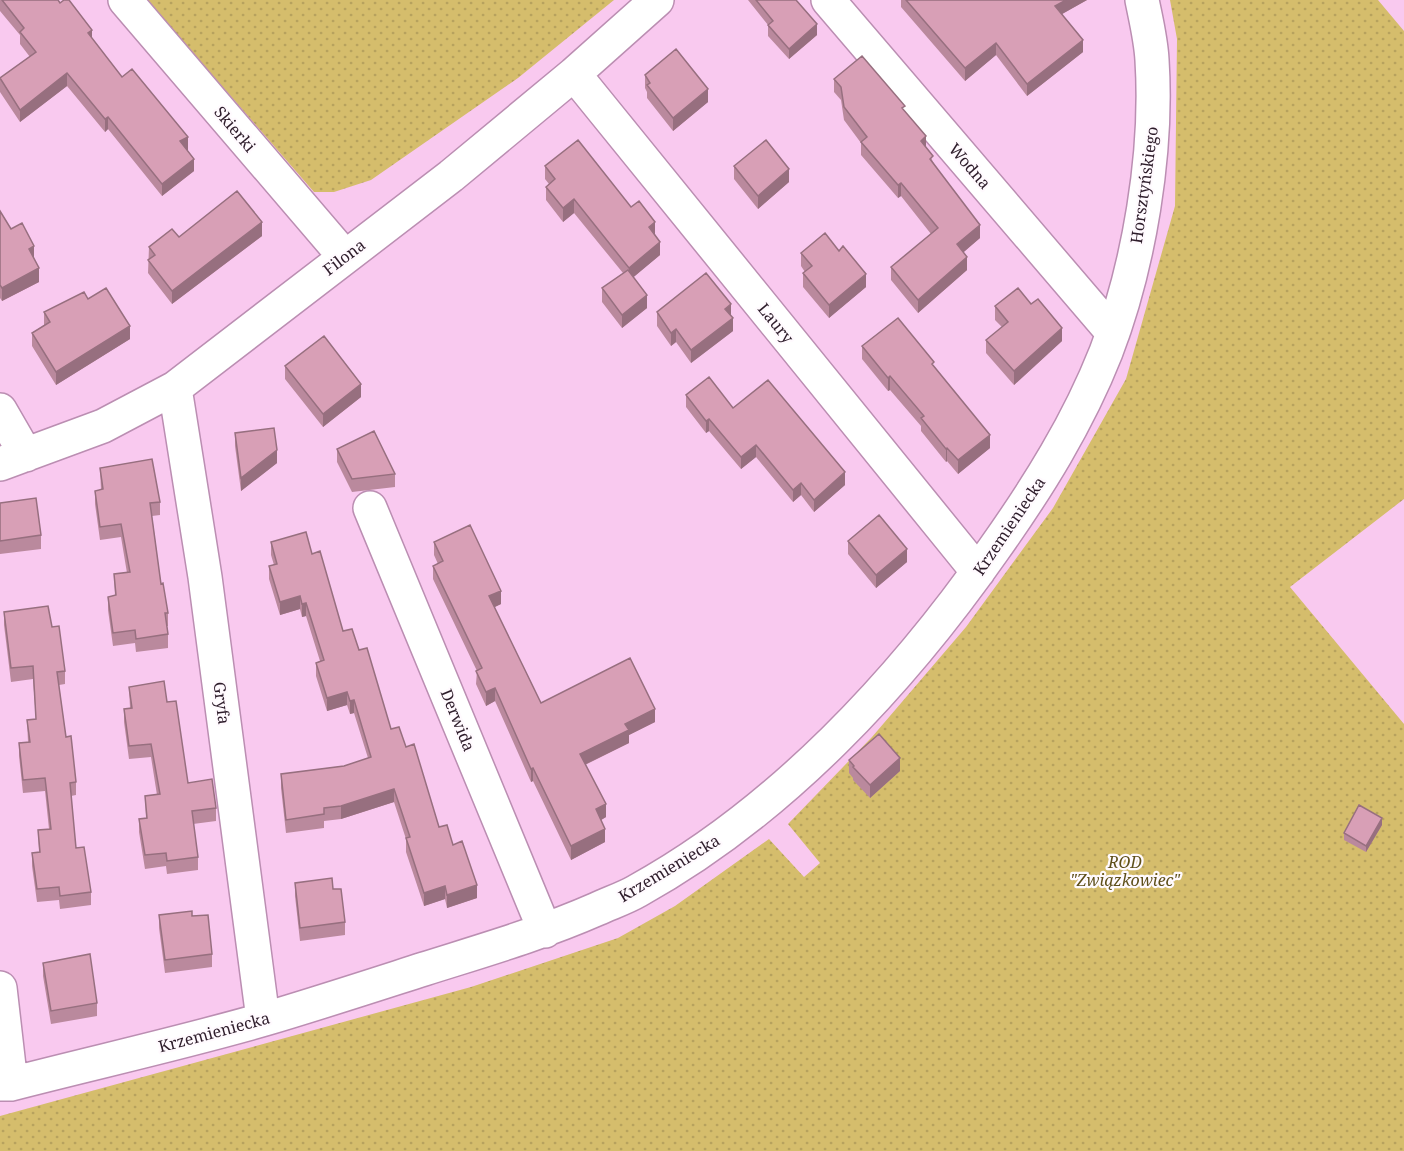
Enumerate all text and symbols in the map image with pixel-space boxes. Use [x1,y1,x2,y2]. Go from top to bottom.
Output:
street label: Skierki [209,101,261,157]
street label: Horsztyńskiego [1125,125,1163,245]
street label: Wodna [944,138,996,194]
street label: Filona [318,234,370,280]
street label: Laury [753,298,800,348]
street label: Krzemieniecka [968,472,1050,580]
street label: Gryfa [208,680,236,726]
street label: Derwida [436,686,480,754]
street label: Krzemieniecka [614,829,724,907]
park label: ROD "Związkowiec" [1070,851,1181,891]
street label: Krzemieniecka [156,1007,272,1057]

